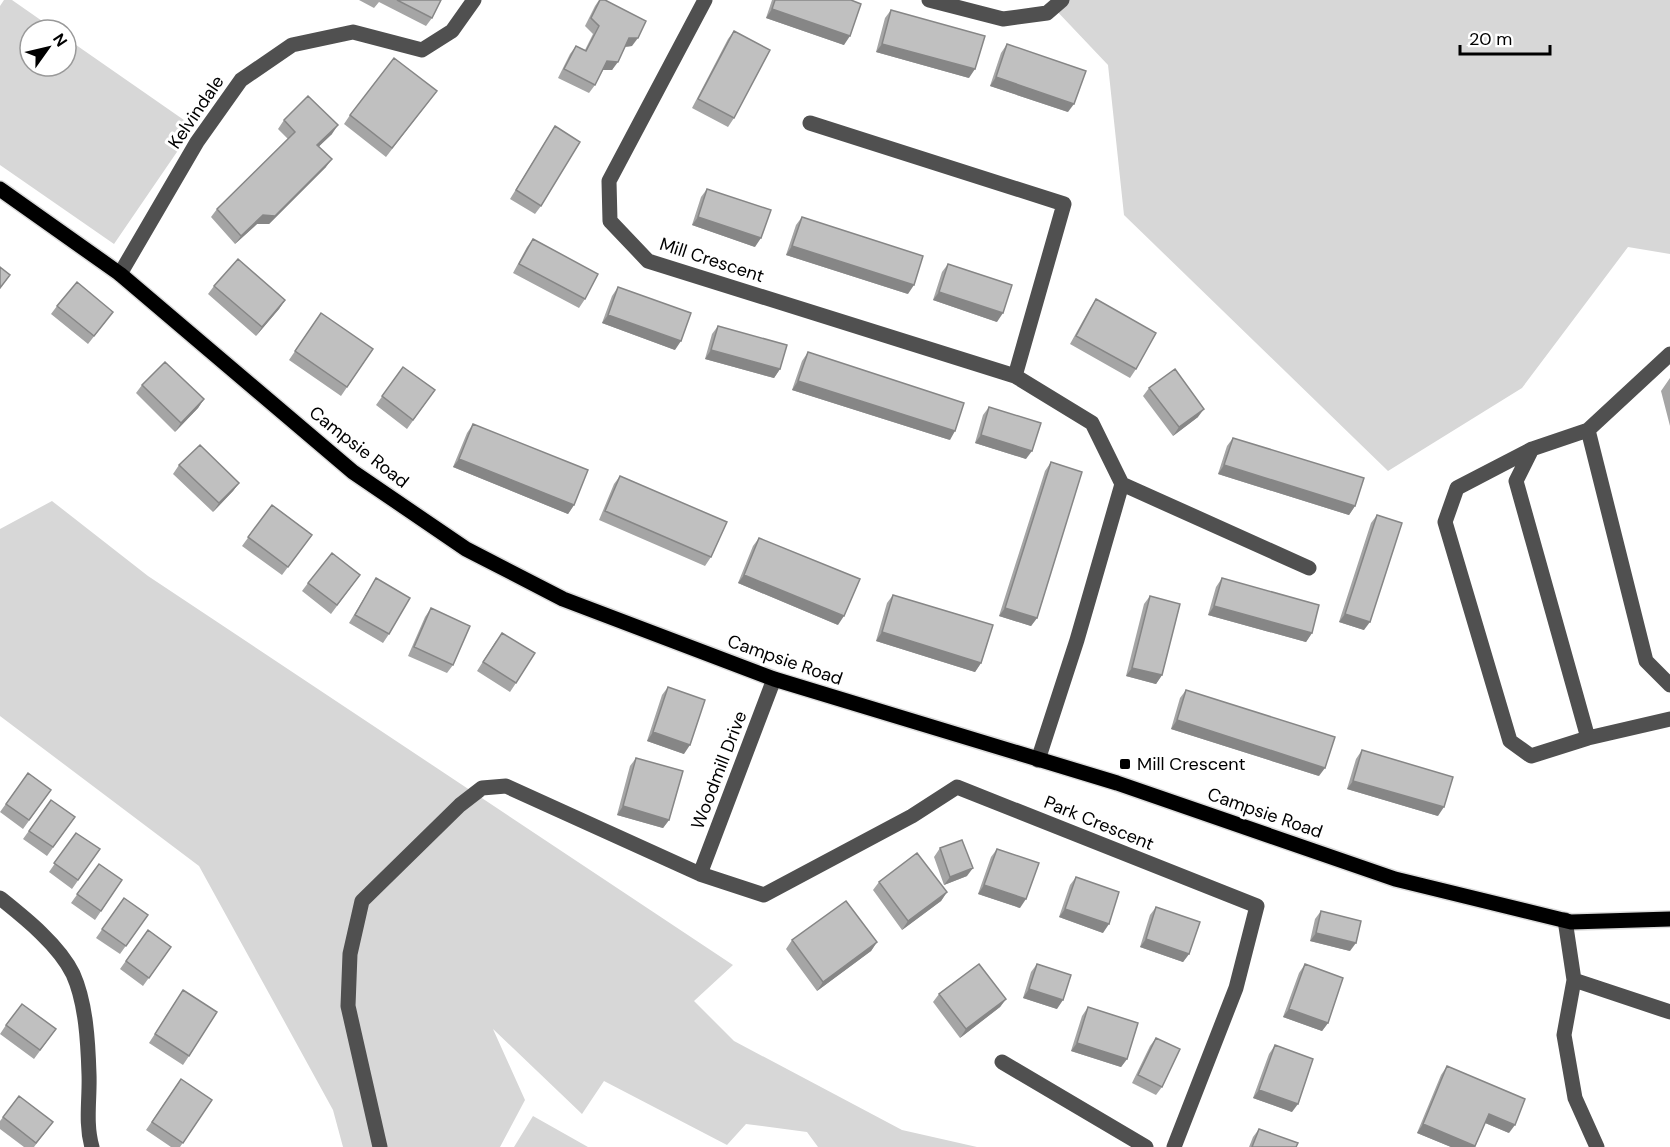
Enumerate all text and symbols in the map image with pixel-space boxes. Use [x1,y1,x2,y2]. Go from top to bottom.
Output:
north arrow [18,18,78,78]
scale bar [1460,18,1550,56]
text: 20 m [1469,27,1512,51]
text: N [48,29,72,51]
street label: Kelvindale [163,71,229,153]
street label: Mill Crescent [657,232,767,288]
street label: Campsie Road [304,401,414,493]
street label: Campsie Road [724,629,846,691]
street label: Woodmill Drive [685,707,753,833]
place label: Mill Crescent [1137,752,1246,776]
marker: Mill Crescent [1118,757,1132,771]
street label: Campsie Road [1204,782,1326,844]
street label: Park Crescent [1040,790,1158,856]

